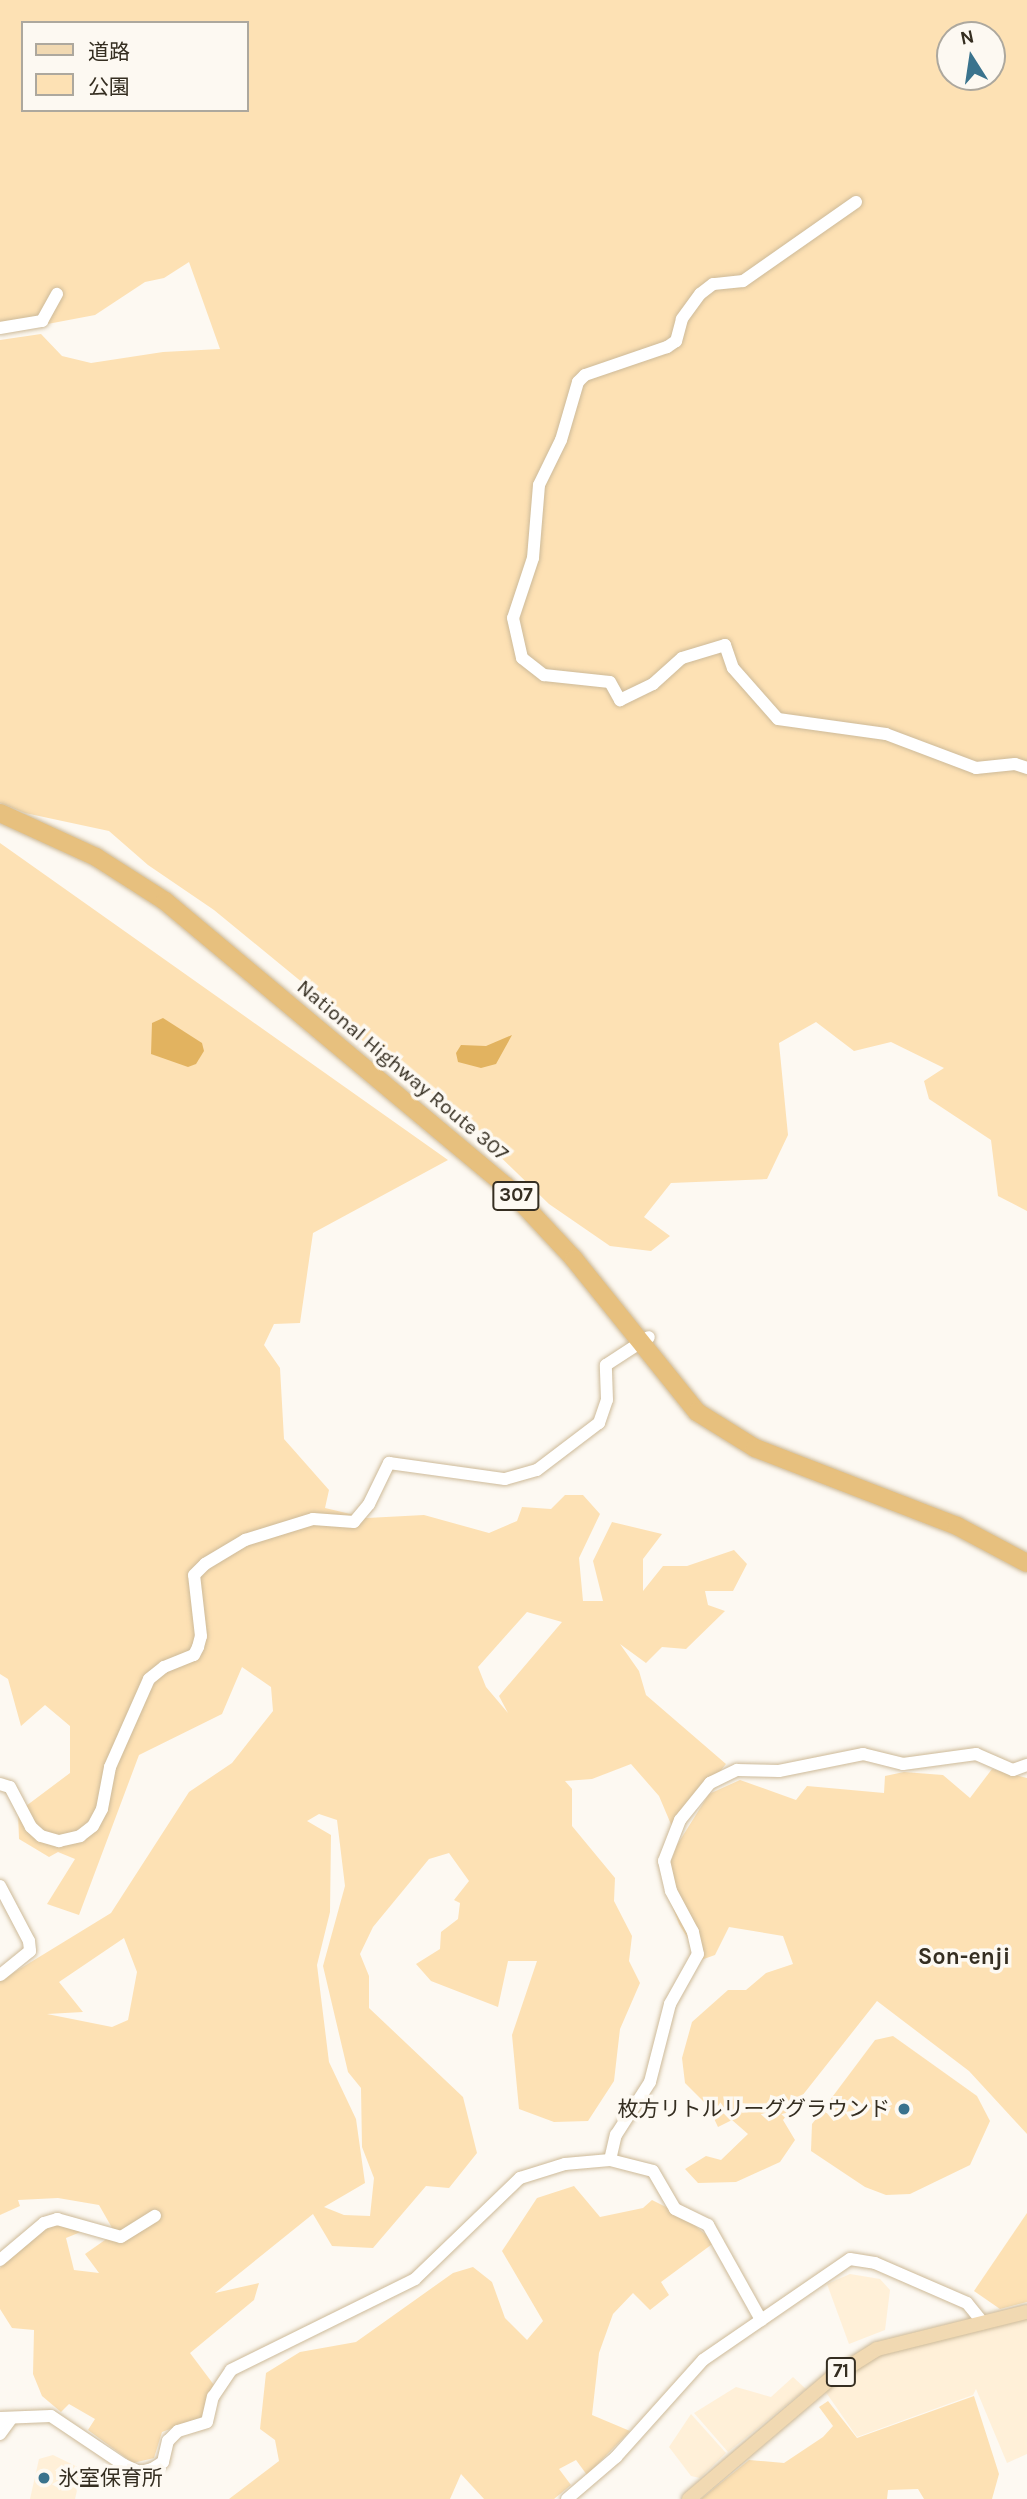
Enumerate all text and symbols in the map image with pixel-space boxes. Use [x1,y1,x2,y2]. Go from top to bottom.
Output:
legend [21,21,248,112]
north arrow [936,21,1006,91]
text: N [958,25,976,50]
text: 道路 [88,40,130,64]
text: 公園 [88,75,130,99]
street label: National Highway Route 307 [292,974,514,1166]
road number: 307 [491,1180,540,1212]
district label: Son-enji [918,1943,1010,1971]
place label: 枚方リトルリーググラウンド [617,2096,890,2122]
marker: 枚方リトルリーググラウンド [896,2101,912,2117]
road number: 71 [825,2356,857,2388]
place label: 氷室保育所 [58,2465,163,2491]
marker: 氷室保育所 [36,2470,52,2486]

